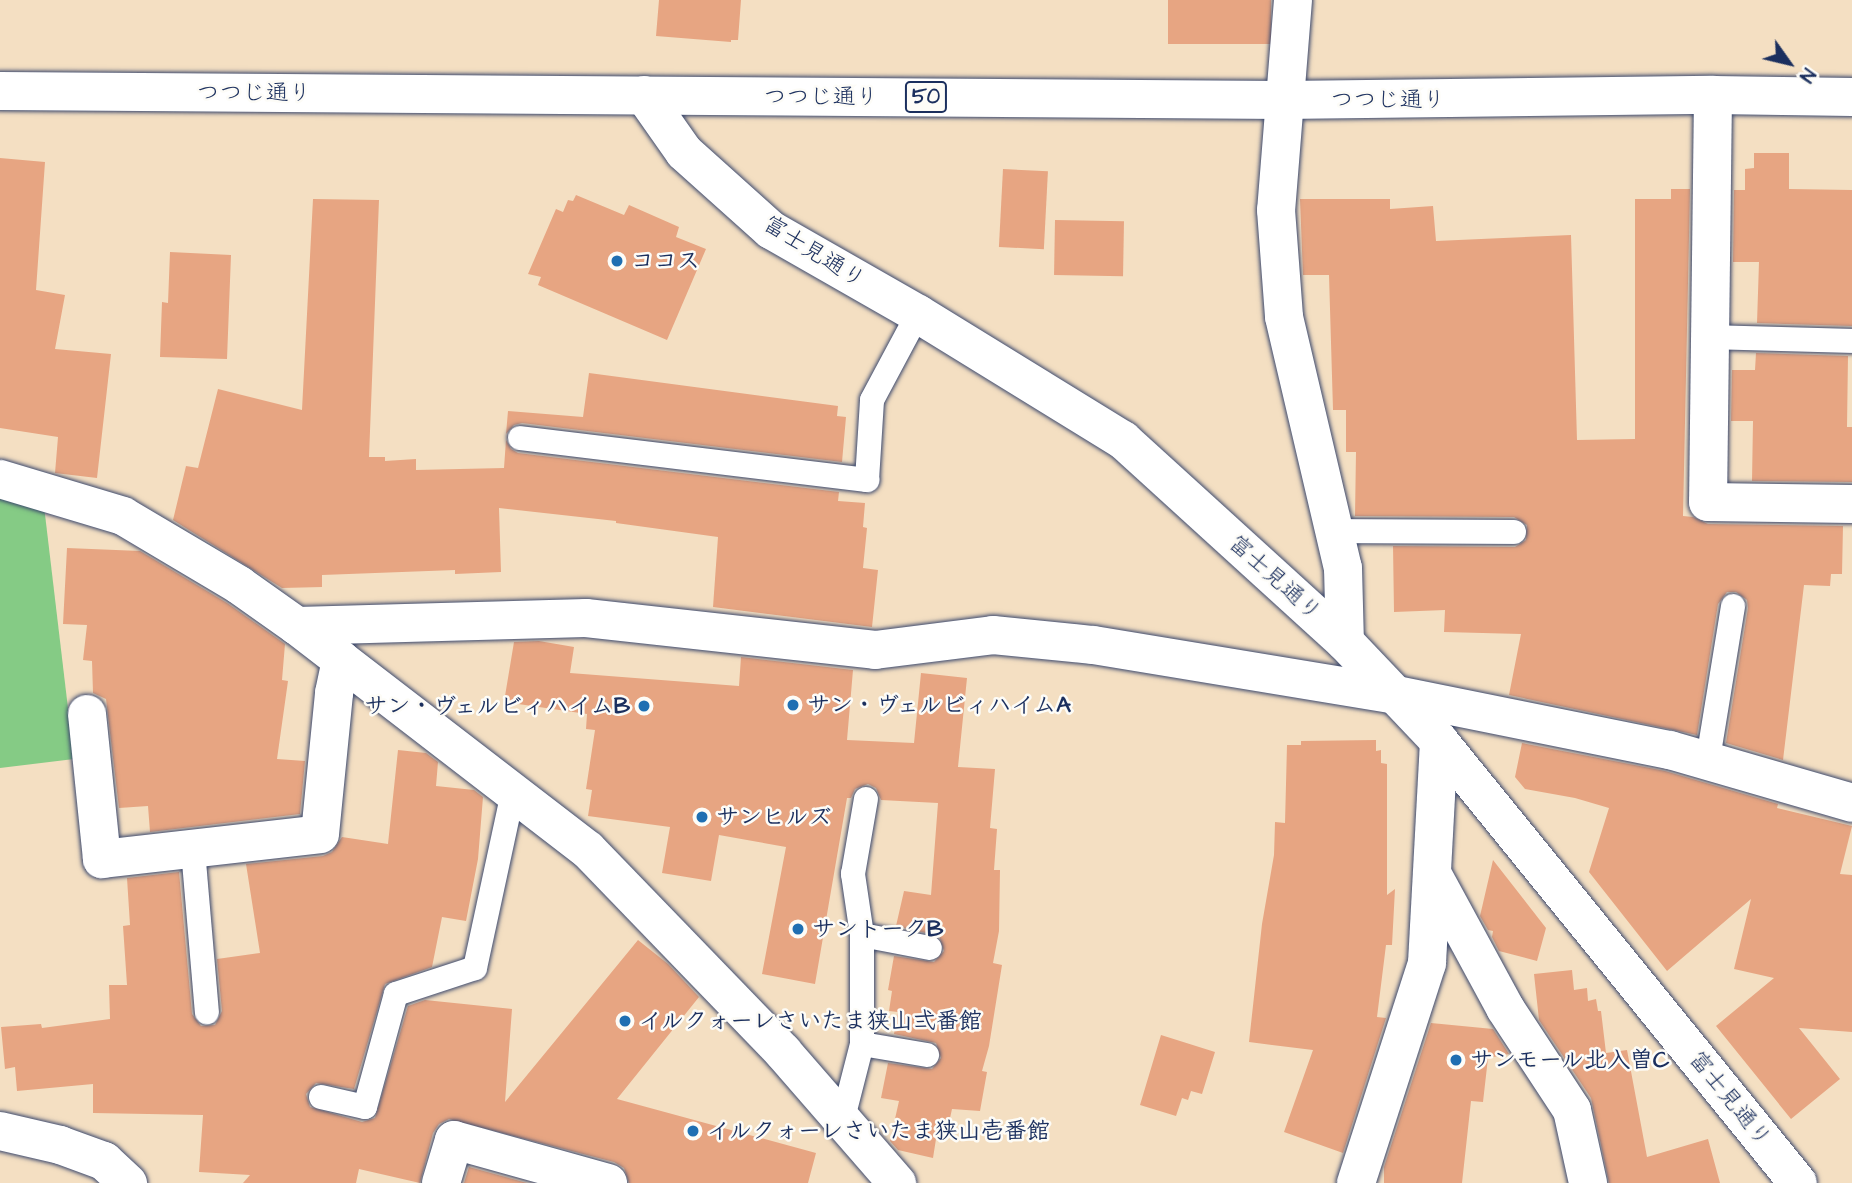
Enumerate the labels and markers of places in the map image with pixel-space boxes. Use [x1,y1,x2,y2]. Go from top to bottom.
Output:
place label: ココス [631,247,700,275]
marker: ココス [609,253,625,269]
place label: サン・ヴェルビィハイムA [807,691,1075,719]
place label: サン・ヴェルビィハイムB [361,692,630,720]
marker: サン・ヴェルビィハイムA [785,697,801,713]
marker: サン・ヴェルビィハイムB [636,698,652,714]
place label: サンヒルズ [716,803,831,831]
marker: サンヒルズ [694,809,710,825]
place label: サントークB [812,915,943,943]
marker: サントークB [790,921,806,937]
place label: イルクォーレさいたま狭山弍番館 [639,1007,984,1035]
marker: イルクォーレさいたま狭山弍番館 [617,1013,633,1029]
place label: サンモール北入曽C [1470,1046,1670,1074]
marker: サンモール北入曽C [1448,1052,1464,1068]
place label: イルクォーレさいたま狭山壱番館 [707,1117,1052,1145]
marker: イルクォーレさいたま狭山壱番館 [685,1123,701,1139]

